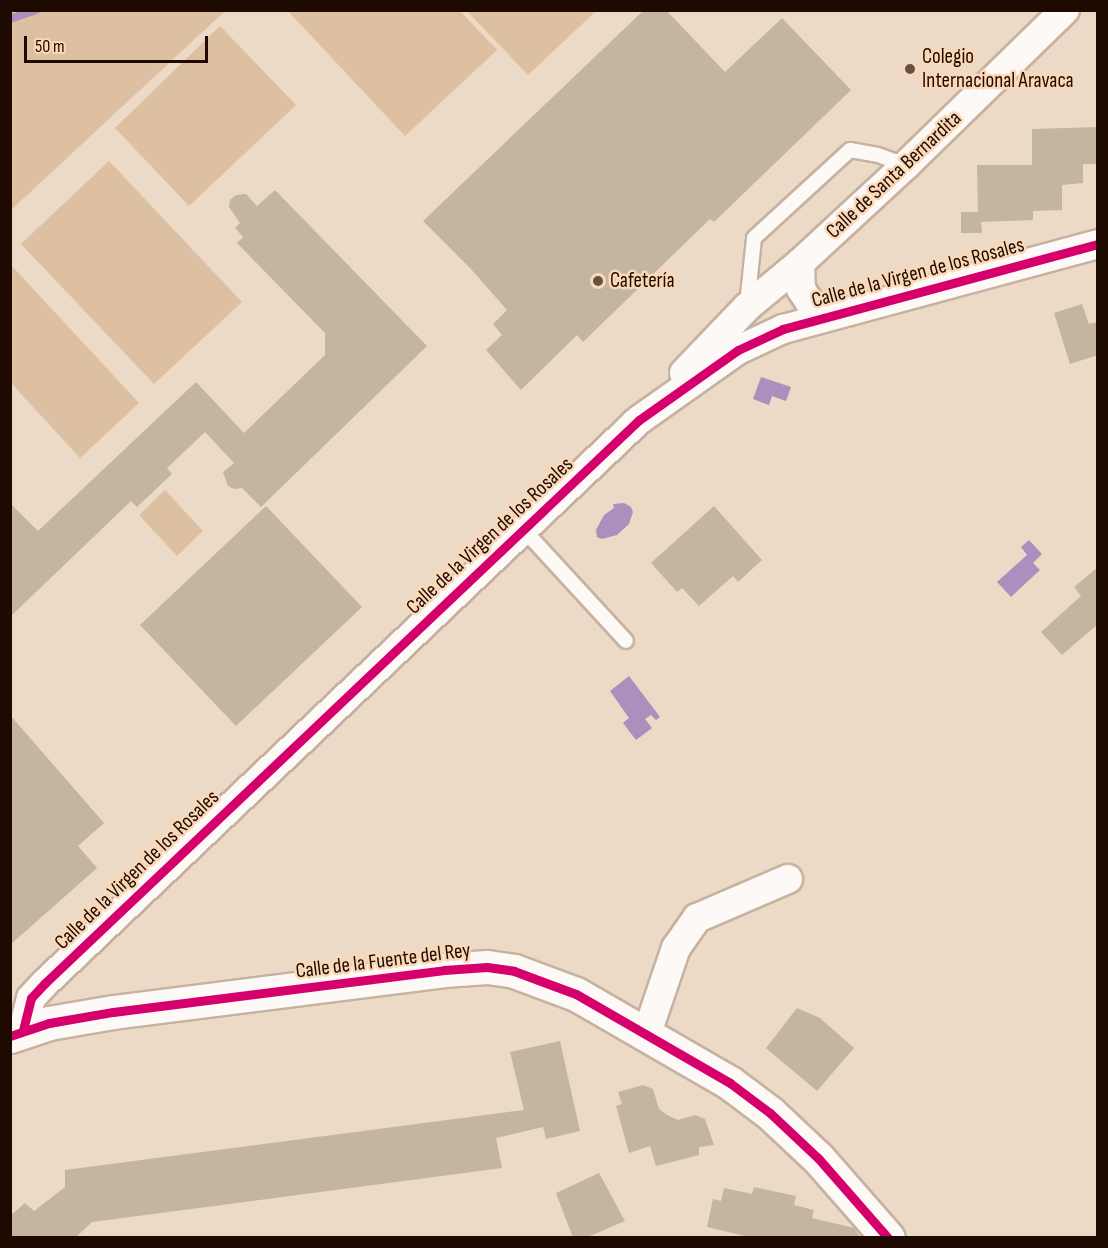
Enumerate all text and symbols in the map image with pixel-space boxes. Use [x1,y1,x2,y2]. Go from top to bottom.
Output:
scale bar [27,24,212,62]
text: 50 m [35,36,65,57]
place label: Colegio Internacional Aravaca [922,44,1074,94]
marker: Colegio Internacional Aravaca [903,62,917,76]
street label: Calle de Santa Bernardita [821,106,967,244]
street label: Calle de la Virgen de los Rosales [809,233,1027,313]
place label: Cafetería [610,268,675,294]
marker: Cafetería [591,274,605,288]
street label: Calle de la Virgen de los Rosales [401,452,579,620]
street label: Calle de la Virgen de los Rosales [50,785,224,955]
street label: Calle de la Fuente del Rey [294,938,472,984]

